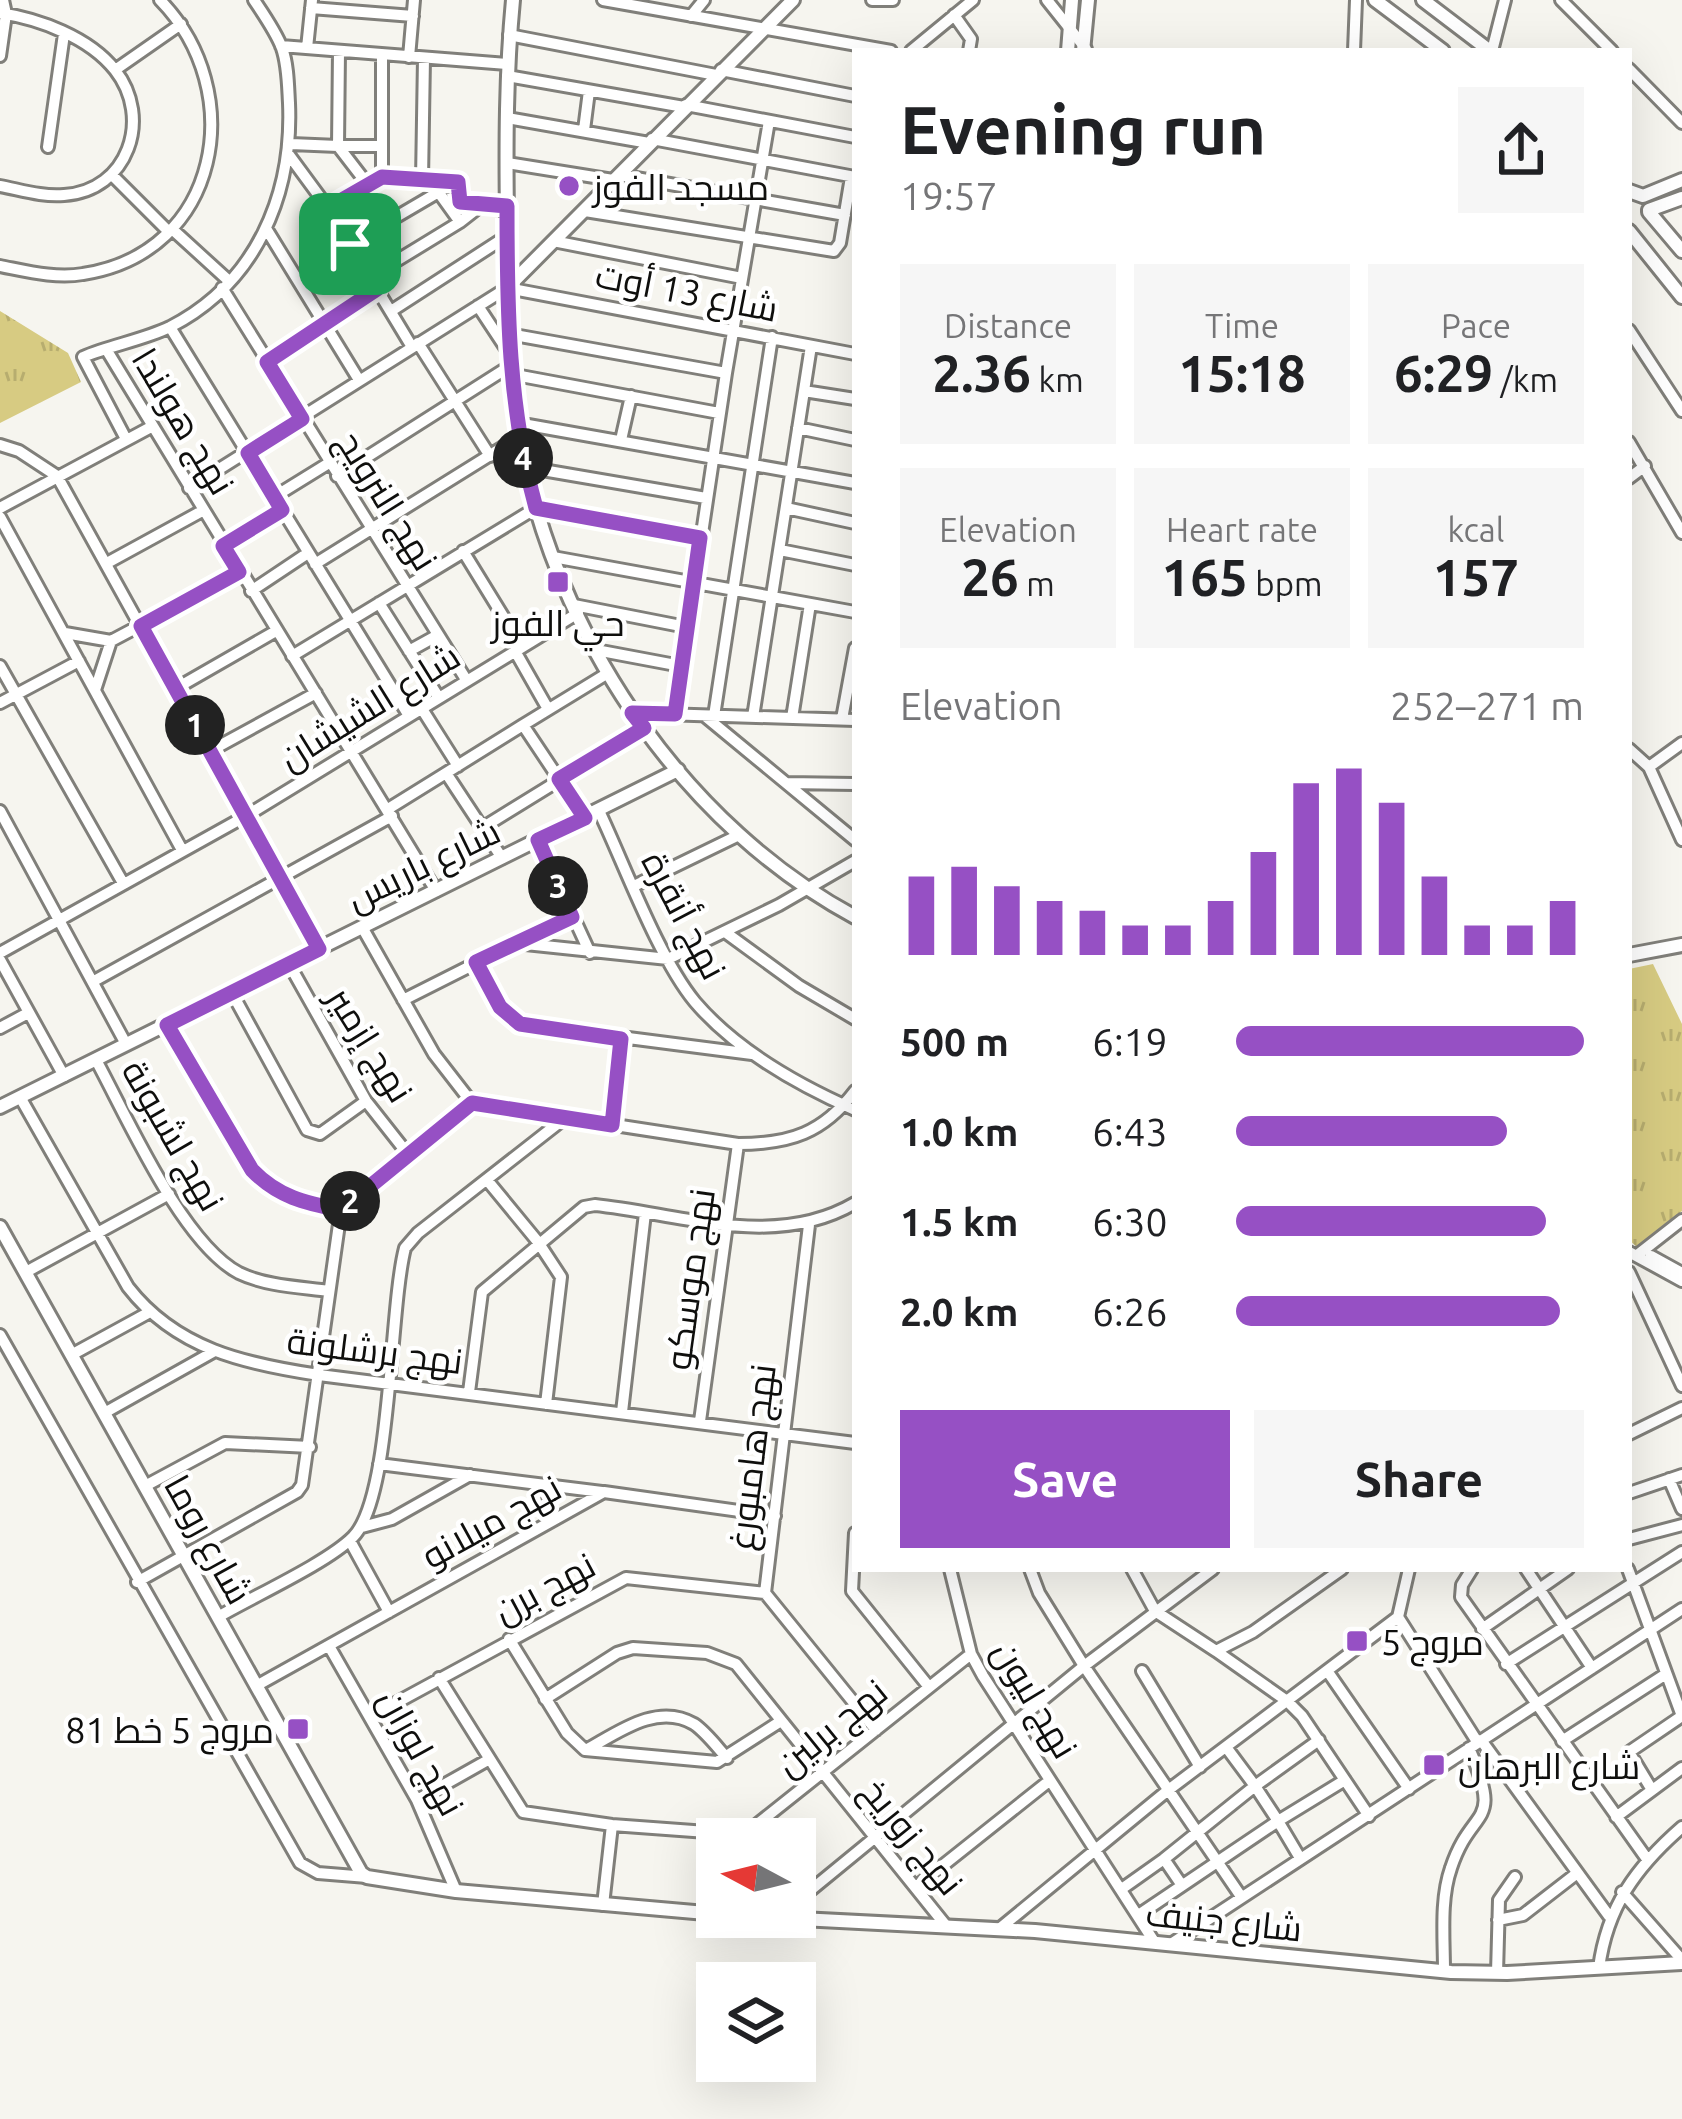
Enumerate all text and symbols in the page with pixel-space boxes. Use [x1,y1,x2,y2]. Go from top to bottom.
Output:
button: share [1458,87,1584,213]
text: Evening run [900,92,1266,166]
place label: مسجد الفوز [591,166,769,208]
marker: مسجد الفوز [556,173,582,199]
text: 19:57 [900,174,998,217]
pin [299,193,401,295]
icon: arrive [317,211,383,277]
street label: شارع 13 أوت [592,252,782,334]
text: Distance [944,307,1072,344]
text: Time [1205,307,1279,344]
text: Pace [1441,307,1511,344]
street label: نهج هولندا [120,341,244,504]
text: 2.36 [932,344,1031,402]
text: 15:18 [1178,344,1306,402]
text: 6:29 [1394,344,1493,402]
text: km [1031,361,1084,398]
text: /km [1493,361,1558,398]
street label: نهج النرويج [325,423,447,580]
pin: 4 [493,428,553,488]
text: 4 [514,439,532,476]
text: Elevation [939,511,1077,548]
text: Heart rate [1166,511,1318,548]
text: kcal [1448,511,1504,548]
text: 26 [961,548,1019,606]
text: 165 [1162,548,1248,606]
text: 157 [1433,548,1519,606]
text: m [1019,565,1055,602]
text: bpm [1248,565,1322,602]
marker: حي الفوز [545,569,571,595]
place label: حي الفوز [490,602,624,652]
street label: شارع الشيشان [271,634,469,782]
text: Elevation [900,684,1063,727]
text: 252–271 m [1390,684,1584,727]
pin: 1 [165,695,225,755]
text: 1 [186,706,204,743]
street label: شارع باريس [340,809,508,923]
street label: نهج أنقرة [630,844,736,988]
pin: 3 [528,856,588,916]
text: 3 [549,867,567,904]
street label: نهج إزمير [314,977,422,1112]
text: 500 m [900,1020,1009,1063]
text: 6:19 [1092,1020,1168,1063]
street label: نهج لشبونة [110,1052,233,1220]
text: 1.0 km [900,1110,1018,1153]
text: 6:43 [1092,1110,1168,1153]
pin: 2 [320,1171,380,1231]
text: 2 [341,1182,359,1219]
street label: نهج موسكو [656,1186,727,1373]
text: 1.5 km [900,1200,1018,1243]
text: 6:30 [1092,1200,1168,1243]
text: 2.0 km [900,1290,1018,1333]
text: 6:26 [1092,1290,1168,1333]
street label: نهج برشلونة [284,1319,465,1386]
street label: نهج هامبورغ [719,1362,788,1553]
button: Save [900,1410,1230,1548]
button: Share [1254,1410,1584,1548]
street label: نهج ميلانو [414,1466,570,1580]
street label: شارع روما [153,1467,261,1613]
street label: نهج برن [486,1543,604,1635]
place label: مروج 5 [1381,1621,1484,1667]
marker: مروج 5 [1344,1628,1370,1654]
street label: نهج ليون [981,1633,1087,1768]
street label: نهج برلين [767,1670,898,1788]
street label: نهج لوزان [366,1682,473,1825]
place label: مروج 5 خط 81 [65,1709,274,1755]
marker: مروج 5 خط 81 [285,1716,311,1742]
place label: شارع البرهان [1458,1745,1640,1791]
marker: شارع البرهان [1421,1752,1447,1778]
street label: نهج زوريخ [850,1770,972,1906]
north arrow [696,1818,816,1938]
map controls [696,1818,816,2082]
street label: شارع جنيف [1143,1891,1304,1954]
button: layers [696,1962,816,2082]

